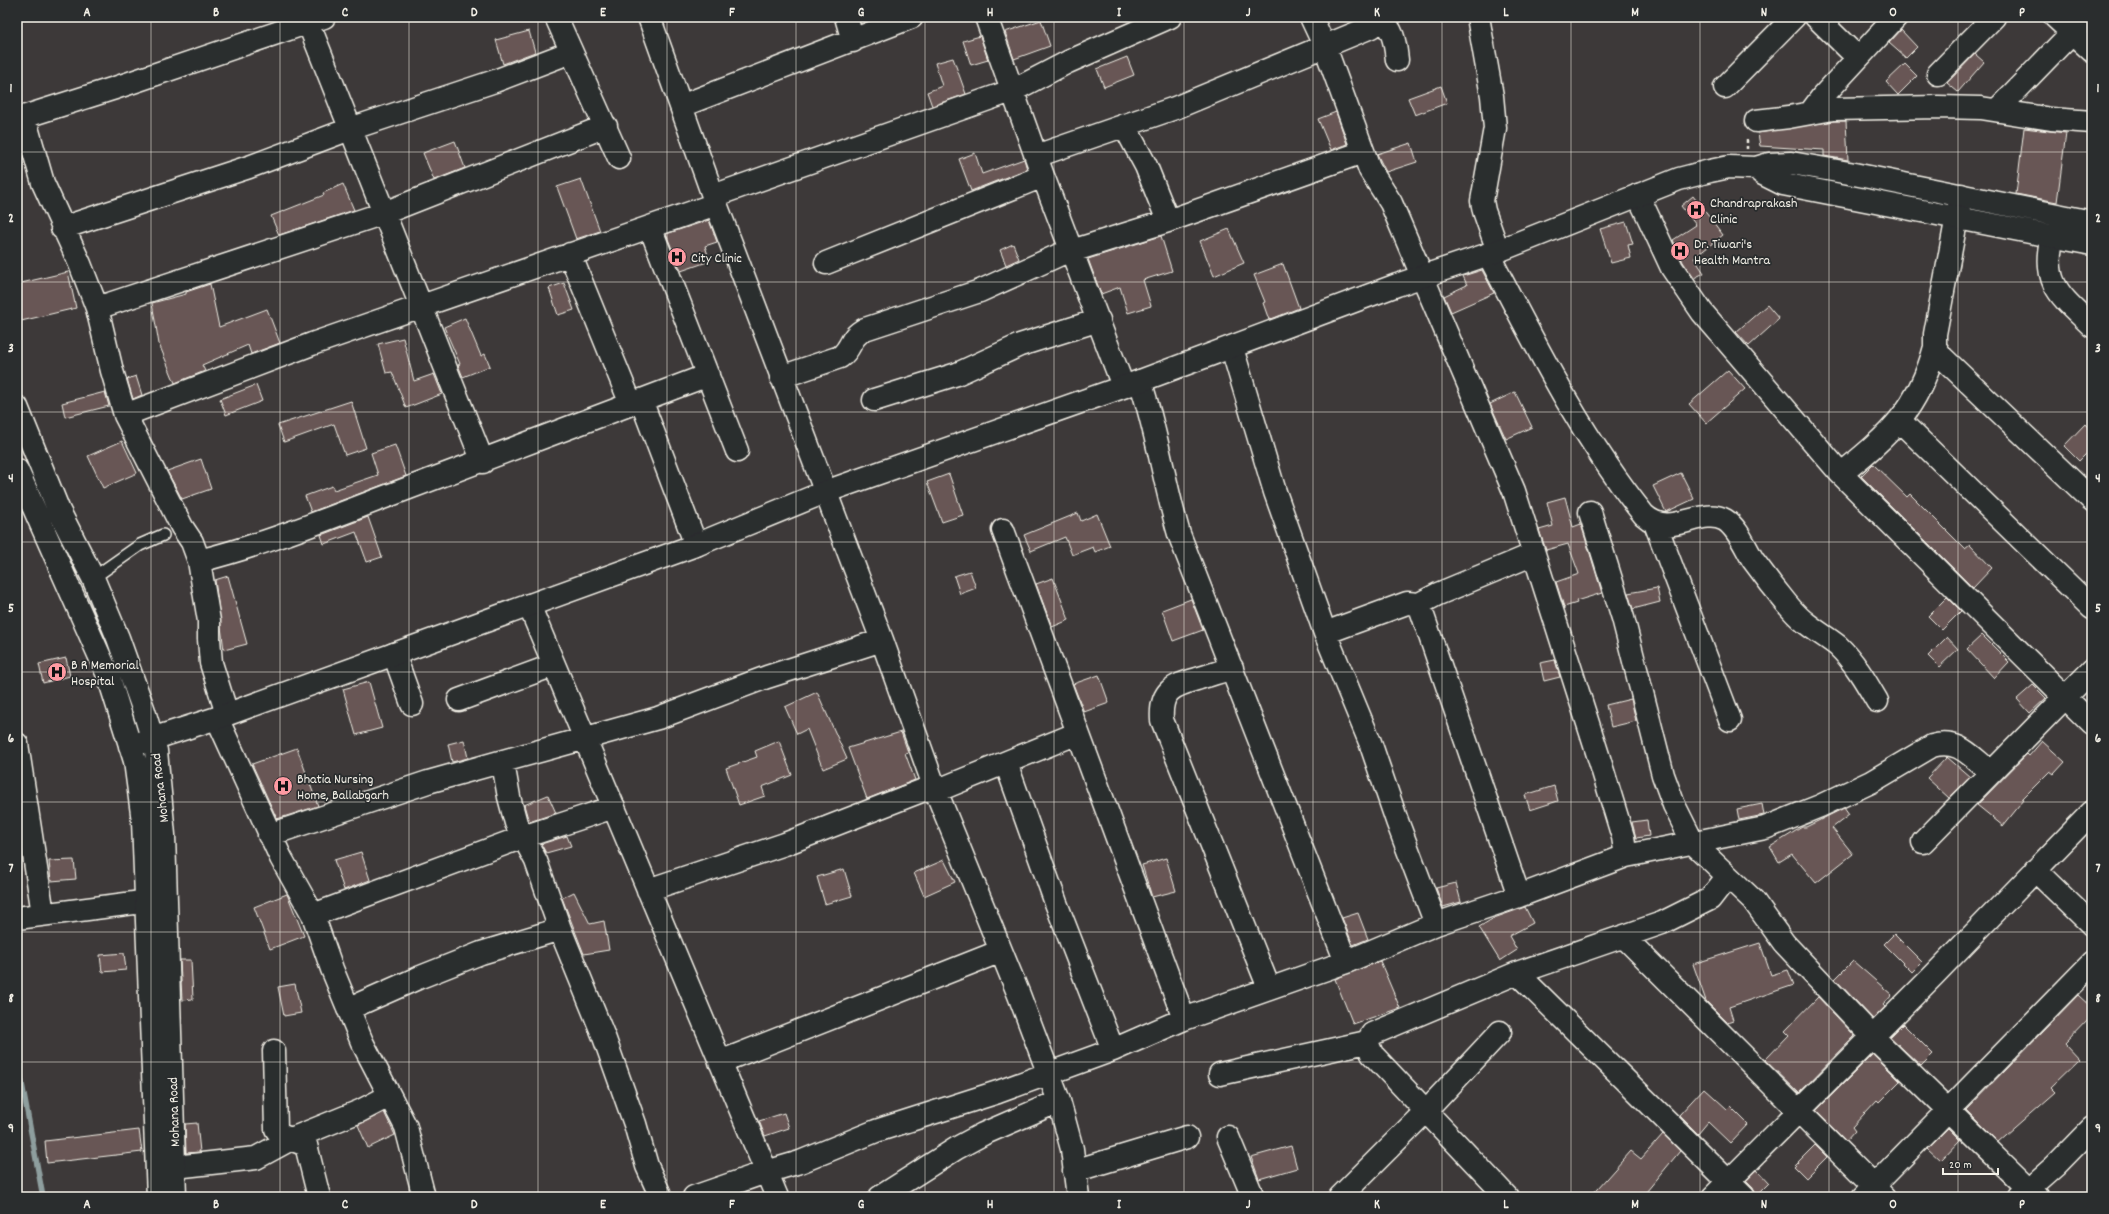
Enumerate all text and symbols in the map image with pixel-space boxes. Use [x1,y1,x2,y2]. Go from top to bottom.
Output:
text: A [83,4,91,23]
text: B [213,4,219,23]
text: C [342,4,349,23]
text: D [471,4,478,23]
text: E [600,4,607,23]
text: F [729,4,735,23]
text: G [858,4,865,23]
text: H [987,4,994,23]
text: I [1117,4,1122,23]
text: J [1246,4,1251,23]
text: K [1374,4,1380,23]
text: L [1503,4,1509,23]
text: M [1631,4,1639,23]
text: N [1761,4,1767,23]
text: O [1889,4,1897,23]
text: P [2019,4,2025,23]
text: 1 [10,80,13,99]
text: 1 [2097,80,2100,99]
place label: Chandraprakash Clinic [1710,194,1798,230]
hospital icon: Chandraprakash Clinic [1685,199,1707,221]
text: 2 [8,210,14,229]
text: 2 [2095,210,2101,229]
place label: Dr. Tiwari's Health Mantra [1694,235,1771,271]
hospital icon: Dr. Tiwari's Health Mantra [1669,240,1691,262]
hospital icon: City Clinic [666,246,688,268]
place label: City Clinic [691,249,742,269]
text: 3 [8,340,14,359]
text: 3 [2095,340,2101,359]
text: 4 [8,470,14,489]
text: 4 [2095,470,2101,489]
text: 5 [8,600,14,619]
text: 5 [2095,600,2101,619]
place label: B R Memorial Hospital [71,656,139,692]
hospital icon: B R Memorial Hospital [46,661,68,683]
text: 6 [8,730,15,749]
text: 6 [2095,730,2102,749]
street label: Mohana Road [147,752,175,824]
place label: Bhatia Nursing Home, Ballabgarh [297,770,389,806]
hospital icon: Bhatia Nursing Home, Ballabgarh [272,775,294,797]
text: 7 [9,860,14,879]
text: 7 [2096,860,2101,879]
text: 8 [8,990,14,1009]
text: 8 [2095,990,2101,1009]
street label: Mohana Road [164,1077,186,1147]
text: 9 [8,1120,14,1139]
text: 9 [2095,1120,2101,1139]
scale bar [1943,1150,1998,1176]
text: 20 m [1949,1157,1972,1174]
text: A [83,1196,91,1214]
text: B [213,1196,219,1214]
text: C [342,1196,349,1214]
text: D [471,1196,478,1214]
text: E [600,1196,607,1214]
text: F [729,1196,735,1214]
text: G [858,1196,865,1214]
text: H [987,1196,994,1214]
text: I [1117,1196,1122,1214]
text: J [1246,1196,1251,1214]
text: K [1374,1196,1380,1214]
text: L [1503,1196,1509,1214]
text: M [1631,1196,1639,1214]
text: N [1761,1196,1767,1214]
text: O [1889,1196,1897,1214]
text: P [2019,1196,2025,1214]

